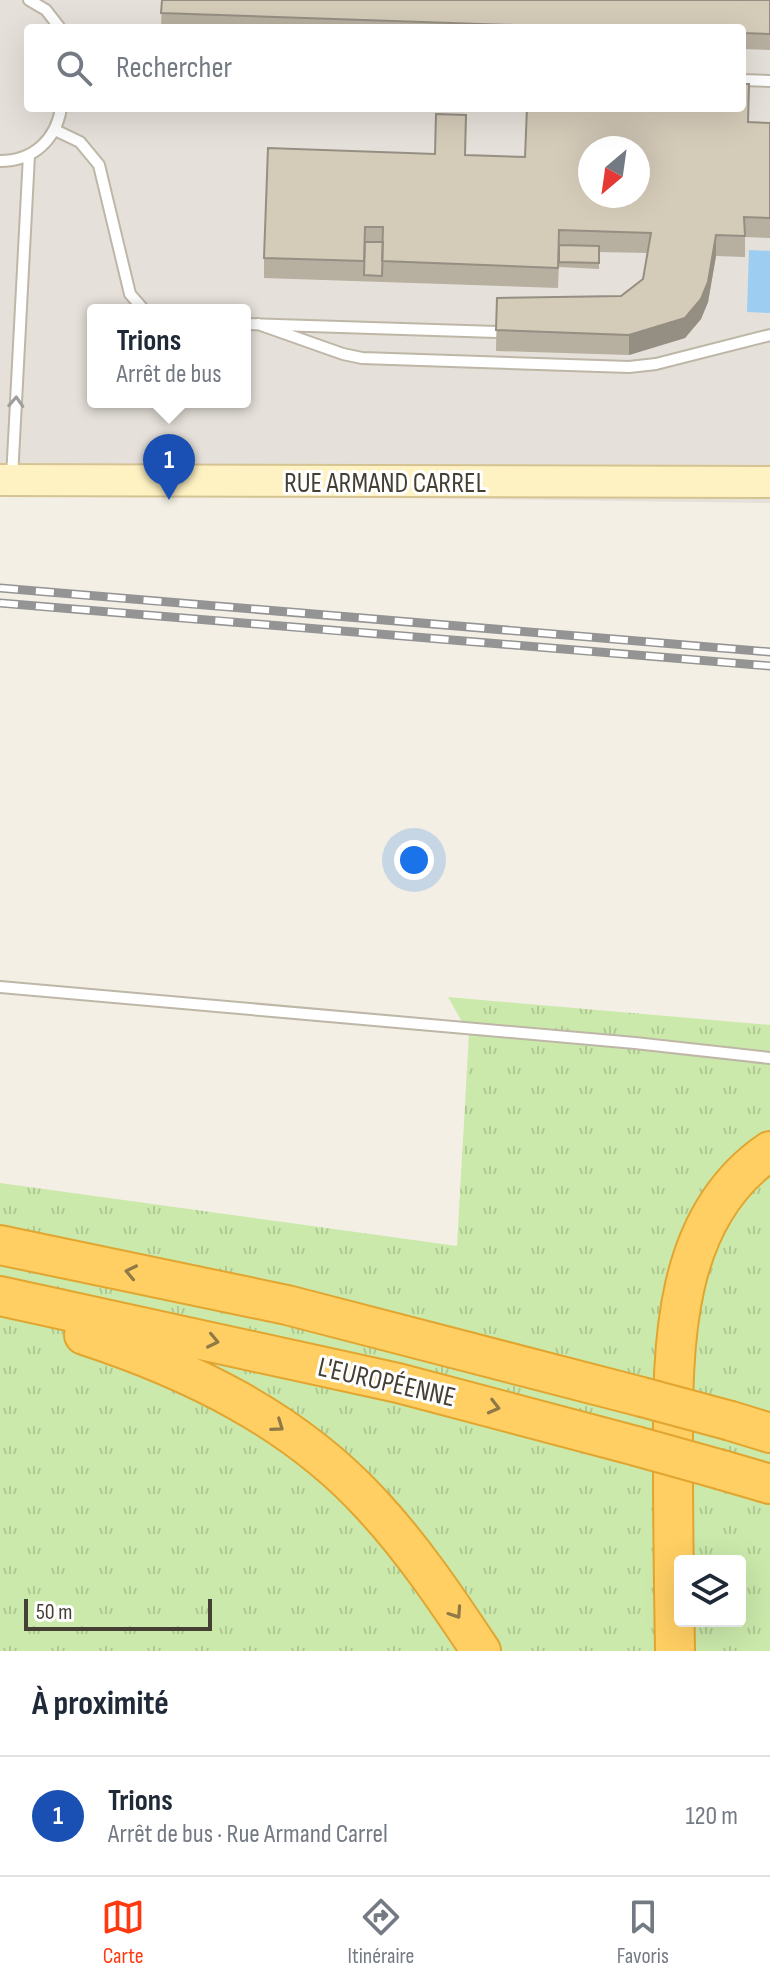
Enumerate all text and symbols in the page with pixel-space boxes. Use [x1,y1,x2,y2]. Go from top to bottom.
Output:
search box [24,24,746,112]
icon: search [52,46,96,90]
text: Rechercher [116,50,232,86]
north arrow [578,136,650,208]
popup [87,304,251,408]
text: Trions [117,323,181,359]
text: Arrêt de bus [117,359,222,390]
one-way arrow [8,395,25,408]
pin: 1 [143,434,195,500]
street label: RUE ARMAND CARREL [284,467,486,500]
your location [394,840,434,880]
one-way arrow [125,1264,138,1281]
one-way arrow [206,1332,220,1349]
street label: L'EUROPÉENNE [315,1351,459,1414]
one-way arrow [486,1398,500,1415]
one-way arrow [269,1416,284,1431]
map controls [674,1555,746,1627]
button: layers [674,1555,746,1627]
scale bar [24,1595,212,1631]
text: 50 m [36,1599,72,1626]
one-way arrow [446,1604,461,1619]
text: À proximité [32,1683,169,1724]
text: Trions [108,1783,173,1819]
text: 1 [53,1801,63,1832]
text: 120 m [685,1801,738,1832]
text: Arrêt de bus · Rue Armand Carrel [108,1819,388,1850]
tab: Carte [101,1895,145,1970]
tab: Itinéraire [348,1895,414,1970]
tab: Favoris [617,1895,669,1970]

